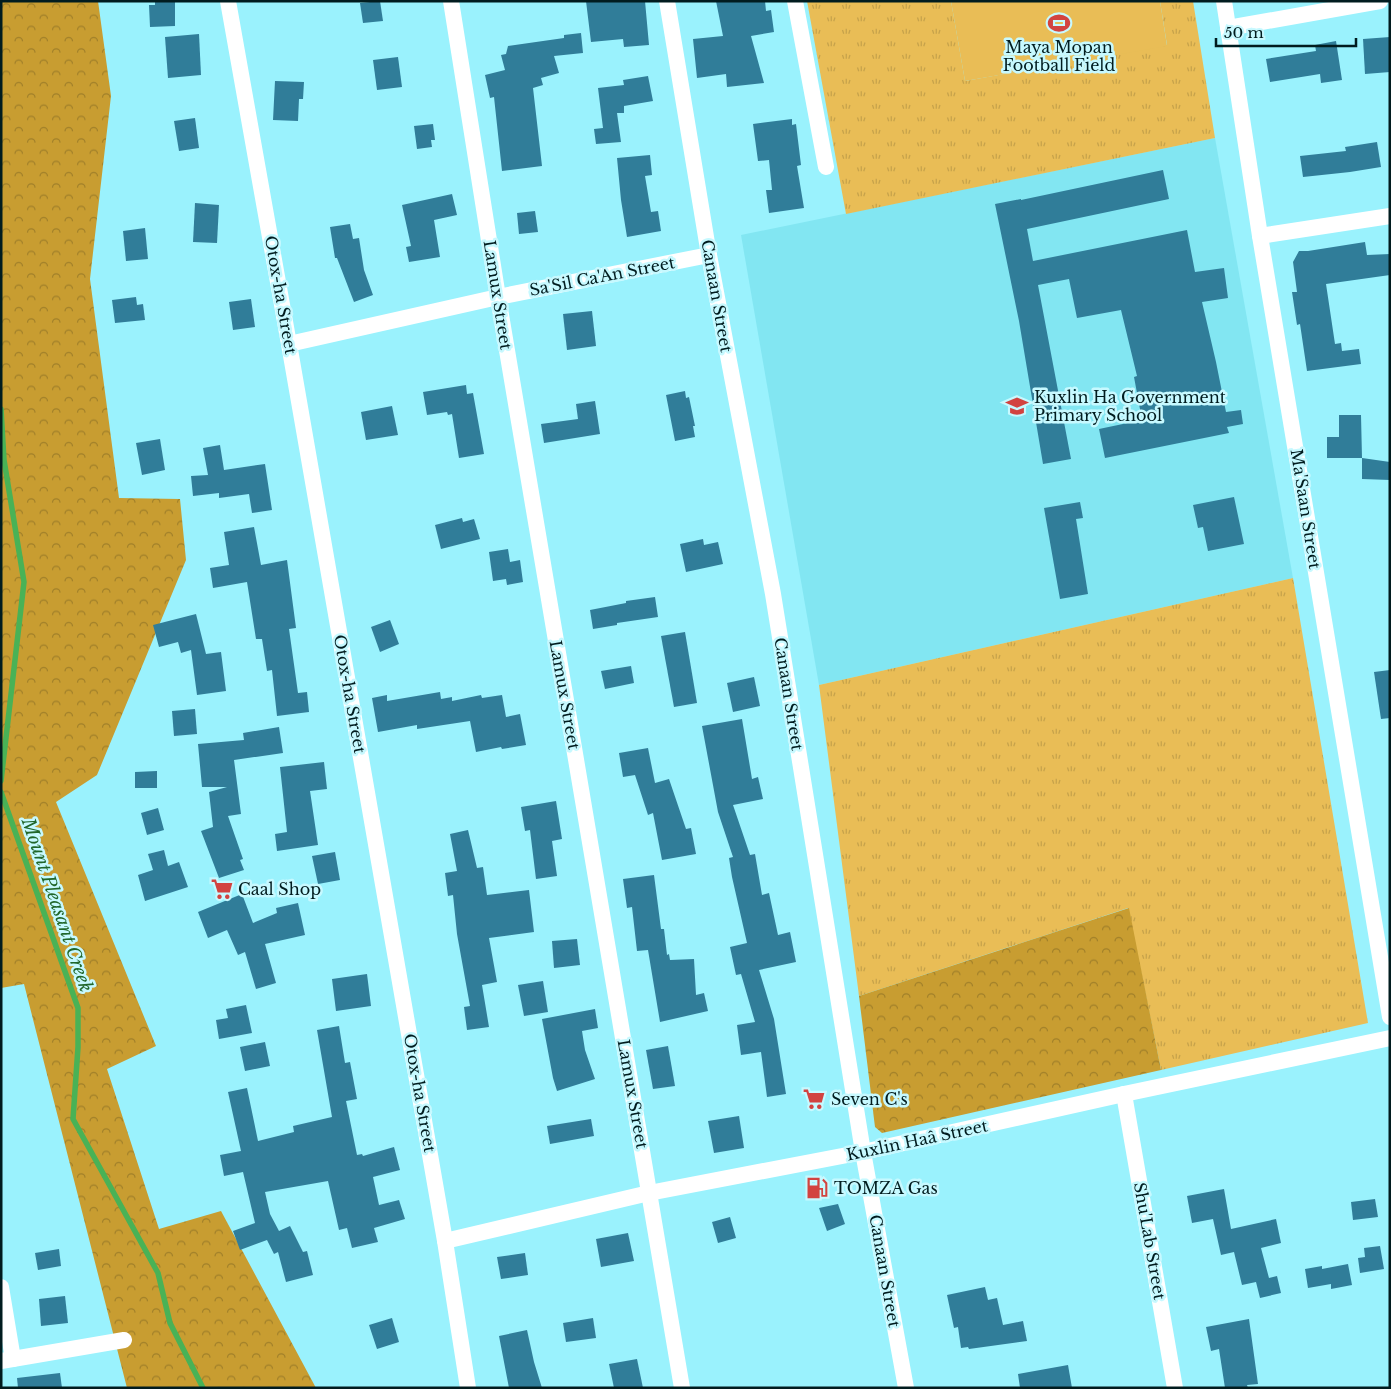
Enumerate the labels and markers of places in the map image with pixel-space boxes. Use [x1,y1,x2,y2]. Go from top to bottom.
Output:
sports icon: Maya Mopan Football Field [1046,10,1072,36]
place label: Maya Mopan Football Field [1003,37,1116,75]
place label: Kuxlin Ha Government Primary School [1034,387,1226,425]
school or university icon: Kuxlin Ha Government Primary School [1004,393,1030,419]
supermarket icon: Caal Shop [209,876,235,902]
place label: Caal Shop [238,879,321,899]
supermarket icon: Seven C's [801,1086,827,1112]
place label: Seven C's [831,1089,908,1109]
fuel station icon: TOMZA Gas [804,1175,830,1201]
place label: TOMZA Gas [834,1178,938,1198]

